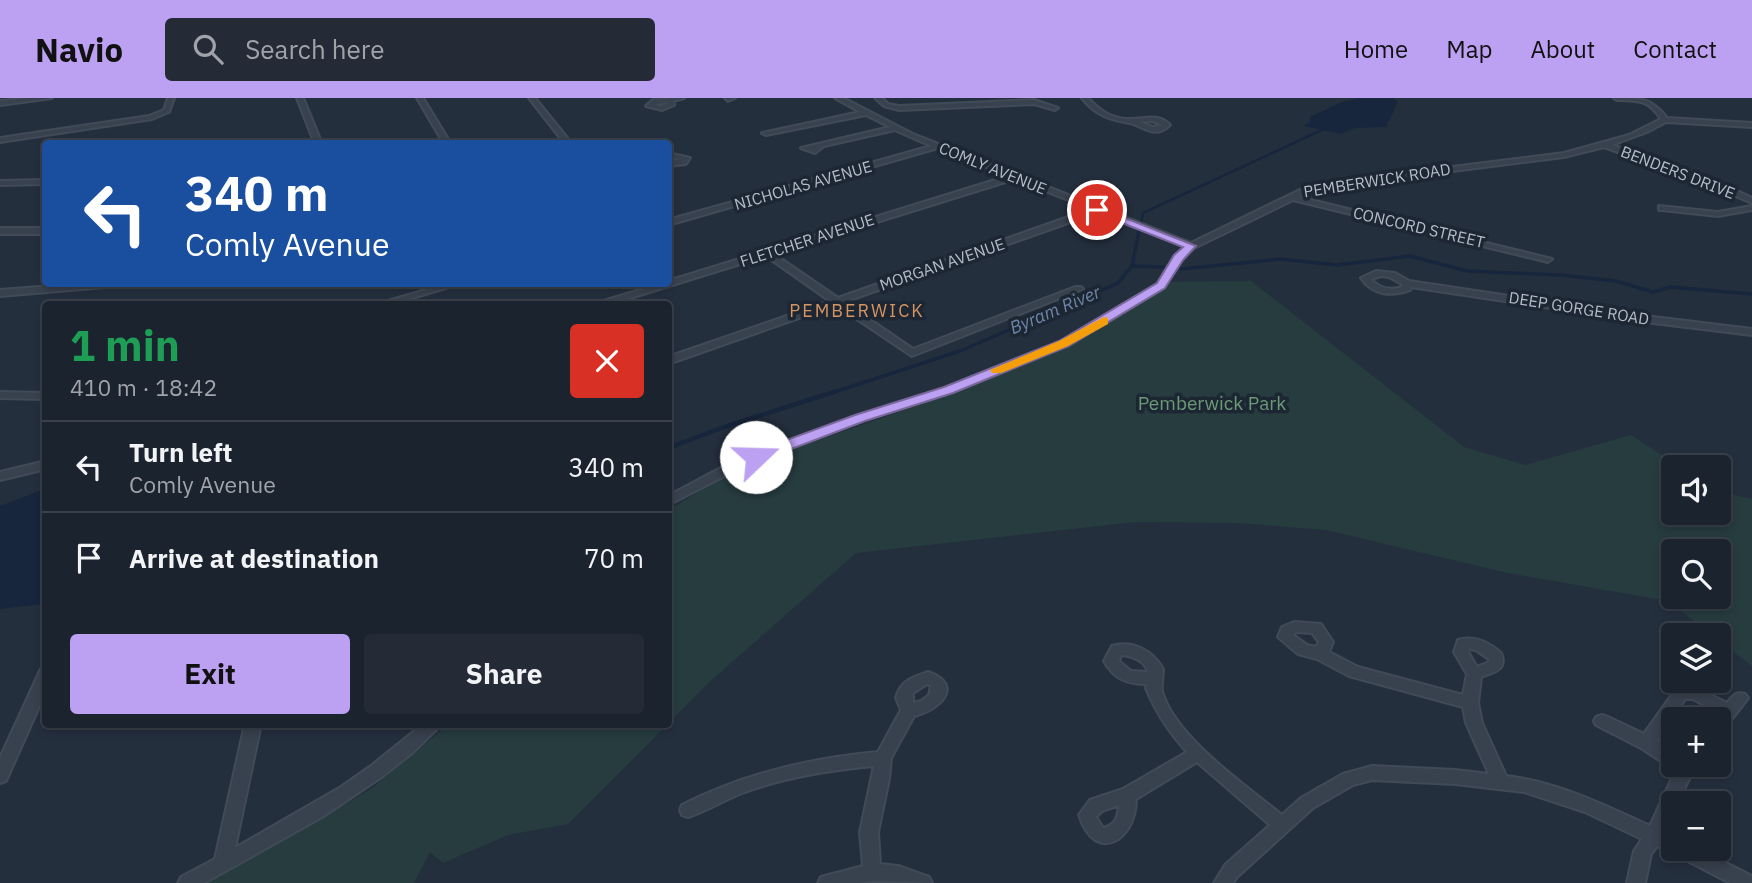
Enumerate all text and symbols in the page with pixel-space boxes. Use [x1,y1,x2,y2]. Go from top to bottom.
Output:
search box [165,18,655,81]
text: Navio [35,28,123,71]
icon: search [189,30,227,68]
text: Search here [245,32,385,66]
text: Home [1344,33,1408,65]
text: Map [1446,33,1492,65]
text: About [1530,33,1595,65]
text: Contact [1633,33,1717,65]
street label: COMLY AVENUE [936,137,1050,199]
street label: BENDERS DRIVE [1618,141,1738,203]
street label: NICHOLAS AVENUE [732,156,874,214]
street label: PEMBERWICK ROAD [1302,159,1452,201]
text: 340 m [185,161,329,224]
icon: left [70,168,161,259]
pin [1067,180,1127,240]
icon: arrive [1078,191,1116,229]
street label: CONCORD STREET [1351,202,1487,252]
street label: FLETCHER AVENUE [737,209,877,271]
text: Comly Avenue [185,223,389,265]
street label: MORGAN AVENUE [877,233,1007,295]
water label: Byram River [1006,280,1104,339]
street label: DEEP GORGE ROAD [1507,287,1651,329]
district label: PEMBERWICK [789,299,925,322]
text: 1 min [70,318,180,373]
button: close [570,324,644,398]
text: 410 m · 18:42 [70,372,217,402]
park label: Pemberwick Park [1138,391,1286,415]
position arrow [719,420,793,494]
text: Turn left [129,435,232,469]
icon: left [70,448,108,486]
text: 340 m [568,450,644,484]
map controls [1661,455,1731,861]
button: sound [1661,455,1731,525]
text: Comly Avenue [129,469,276,499]
icon: arrive [70,539,108,577]
button: search [1661,539,1731,609]
text: Arrive at destination [129,541,379,575]
text: 70 m [584,541,644,575]
button: layers [1661,623,1731,693]
button: Exit [70,634,350,714]
button: Share [364,634,644,714]
button: + [1661,707,1731,777]
button: − [1661,791,1731,861]

